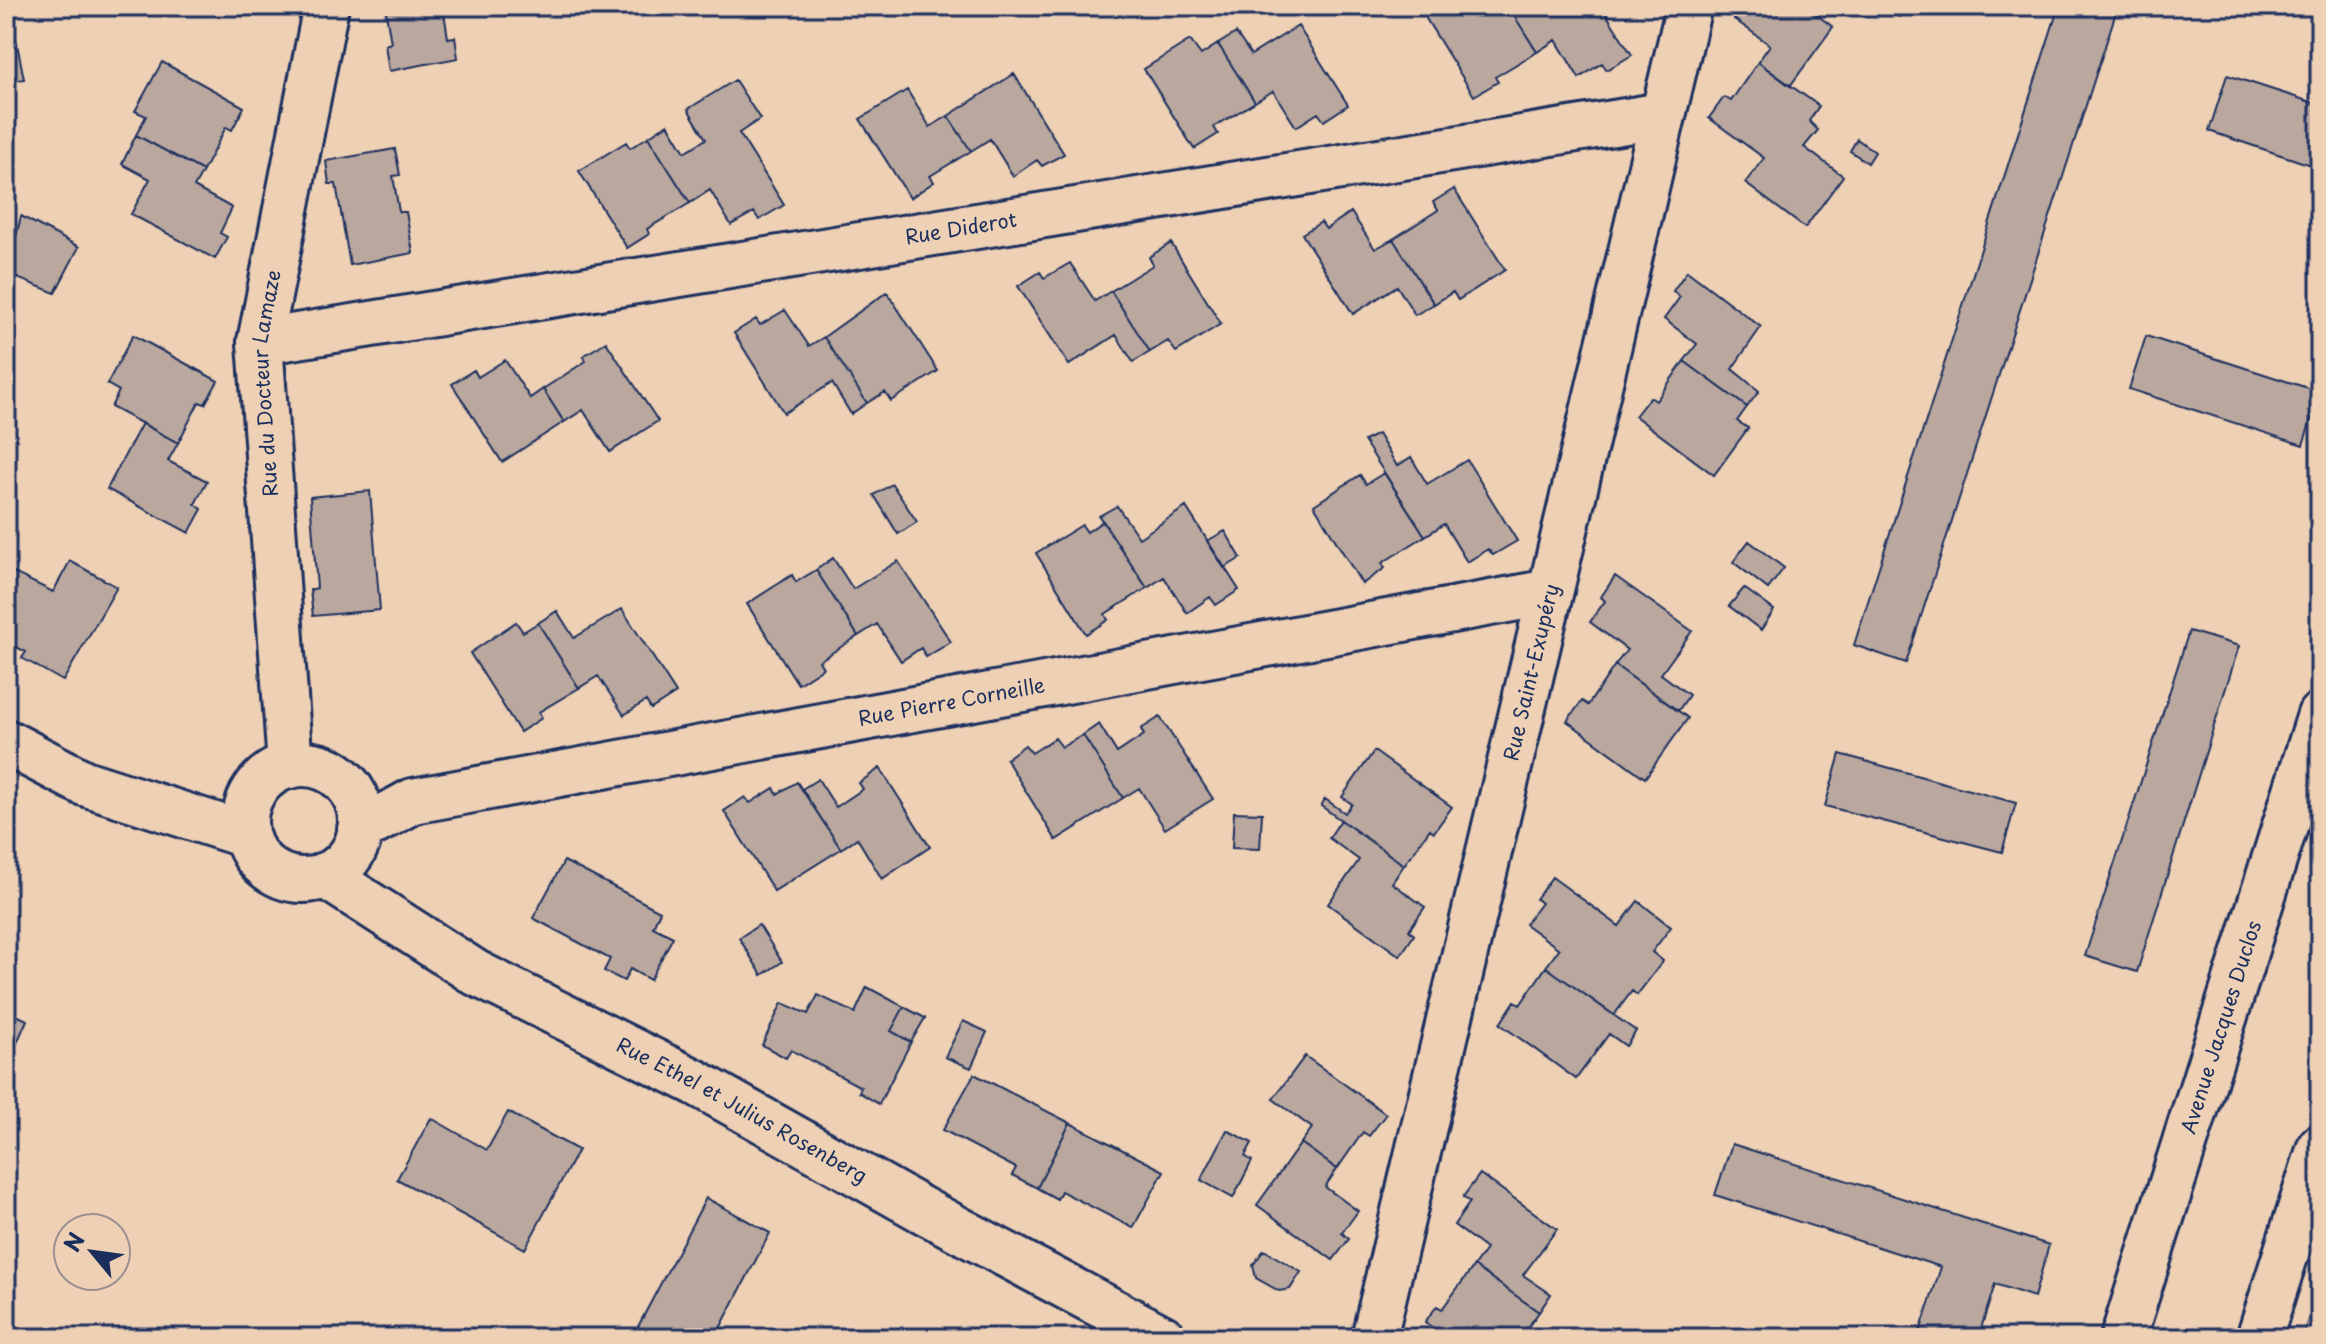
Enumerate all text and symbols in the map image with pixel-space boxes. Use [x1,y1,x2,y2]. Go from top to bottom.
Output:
street label: Rue Diderot [903,204,1019,251]
street label: Rue du Docteur Lamaze [244,267,288,498]
street label: Rue Saint-Exupéry [1495,581,1566,764]
street label: Rue Pierre Corneille [856,669,1047,733]
street label: Avenue Jacques Duclos [2173,916,2268,1137]
street label: Rue Ethel et Julius Rosenberg [612,1029,873,1190]
north arrow [52,1212,132,1292]
text: N [55,1226,92,1257]

